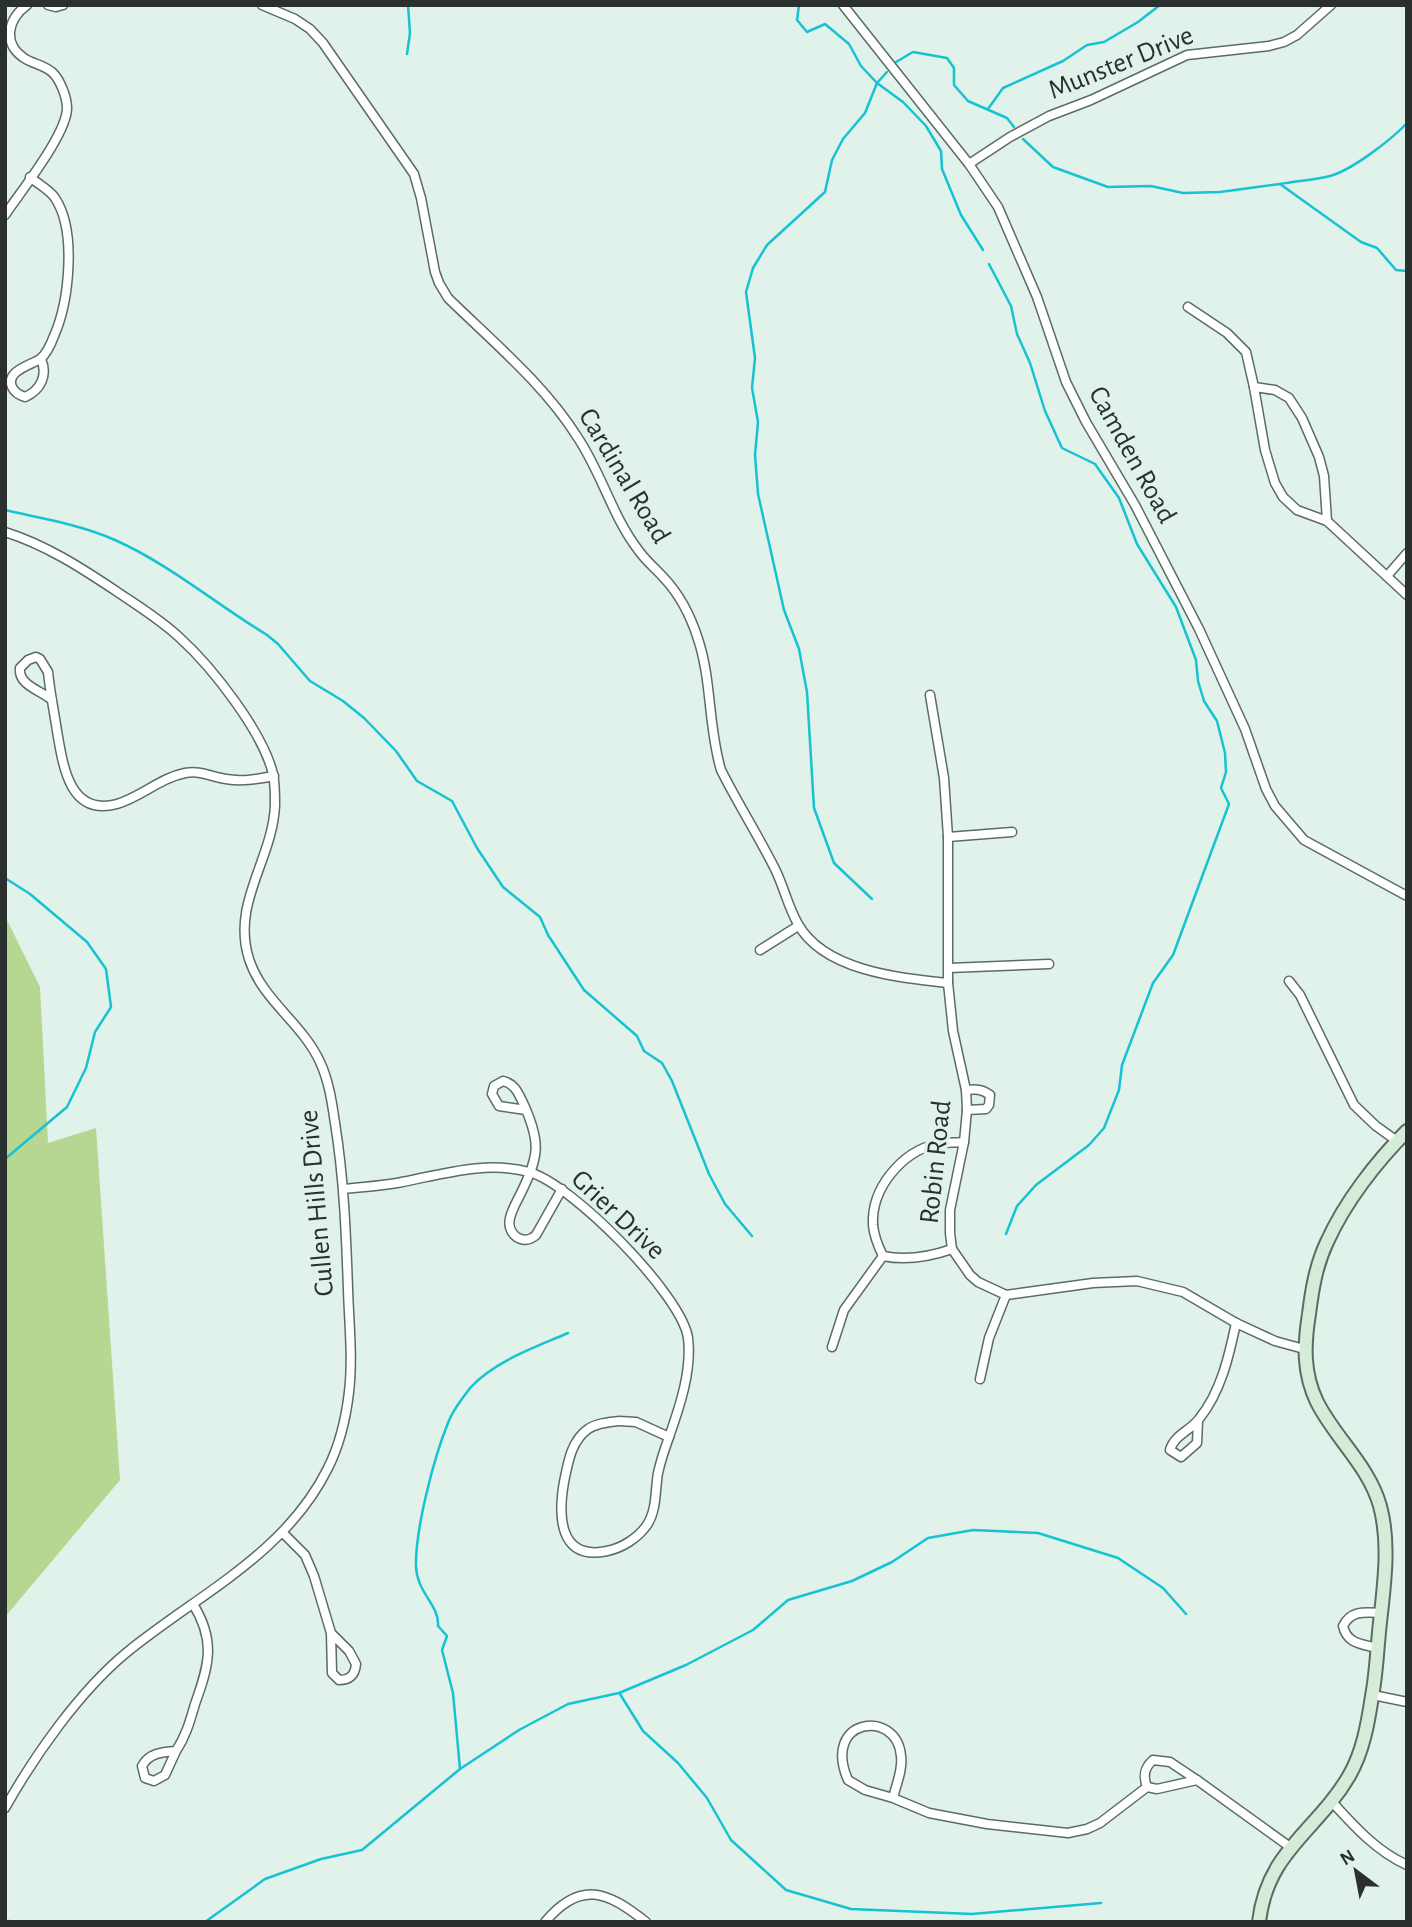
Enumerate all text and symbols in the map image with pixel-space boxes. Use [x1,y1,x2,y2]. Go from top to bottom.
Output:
street label: Munster Drive [1044,21,1198,105]
street label: Camden Road [1083,382,1181,528]
street label: Cardinal Road [573,404,675,548]
street label: Robin Road [916,1099,956,1225]
street label: Cullen Hills Drive [295,1109,339,1297]
street label: Grier Drive [566,1165,670,1265]
north arrow [1321,1836,1391,1906]
text: N [1337,1846,1358,1869]

